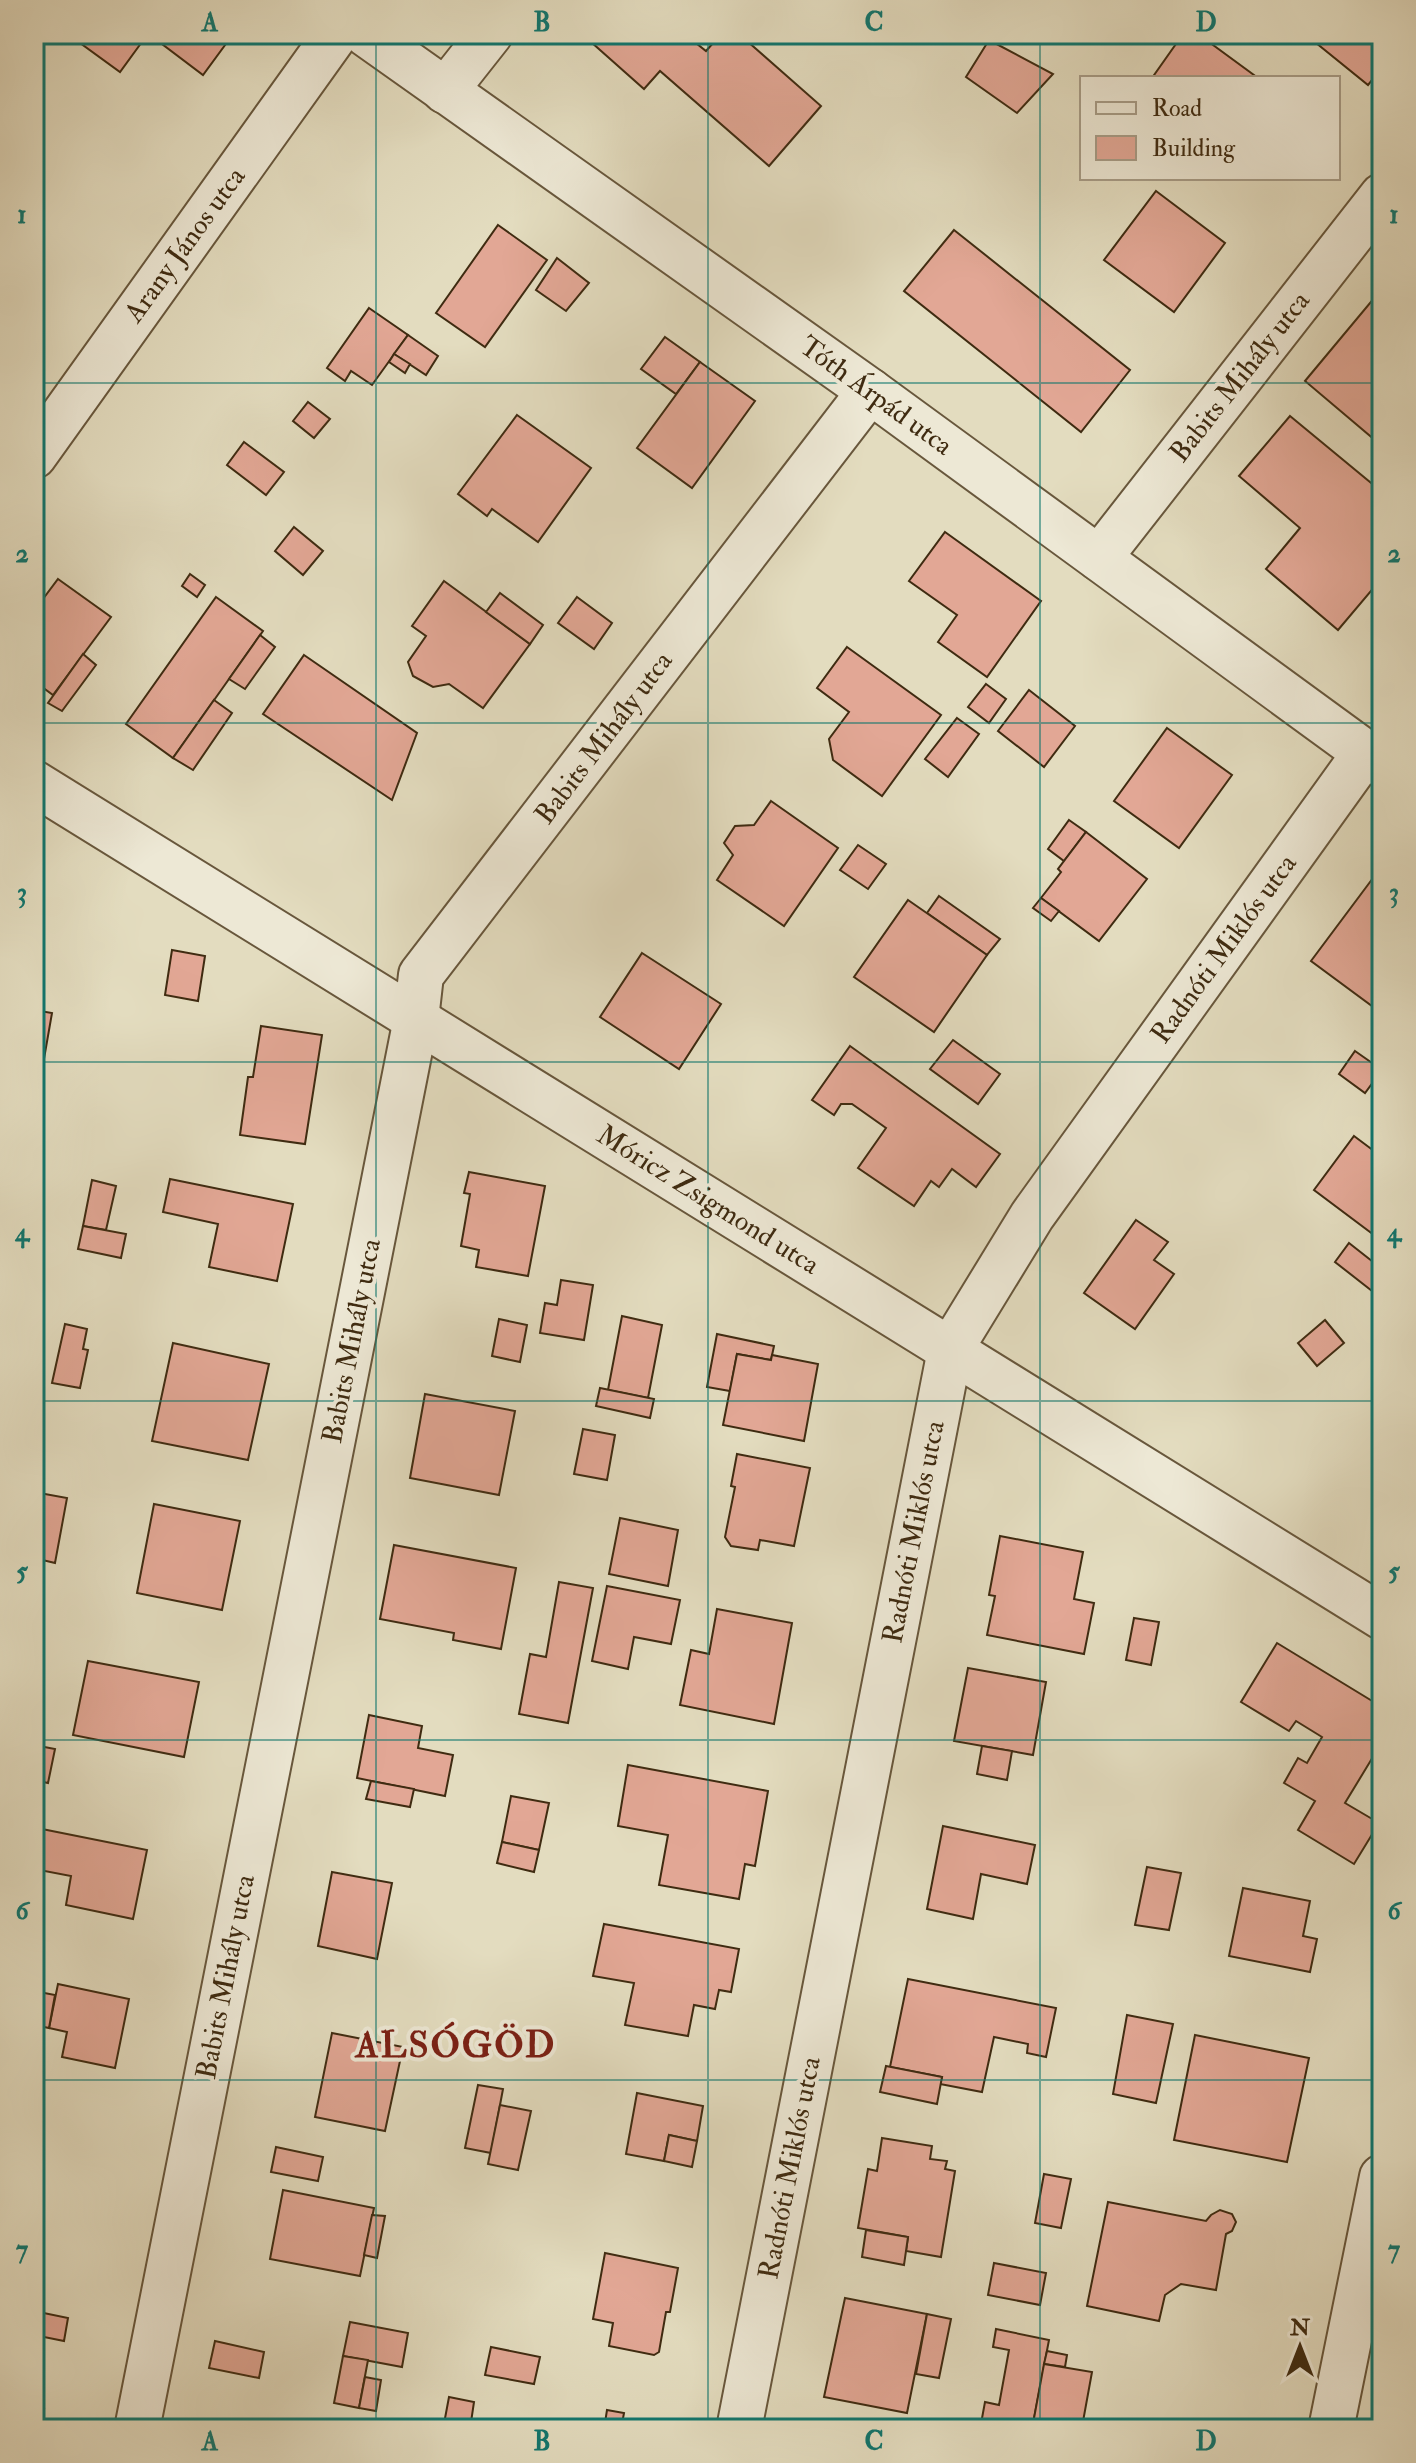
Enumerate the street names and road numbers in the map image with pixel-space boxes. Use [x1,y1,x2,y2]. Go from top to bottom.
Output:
street label: Arany János utca [116,160,253,330]
street label: Babits Mihály utca [1162,284,1318,470]
street label: Tóth Árpád utca [793,329,960,464]
street label: Babits Mihály utca [528,644,681,831]
street label: Radnóti Miklós utca [1143,847,1305,1051]
street label: Móricz Zsigmond utca [590,1117,826,1283]
street label: Babits Mihály utca [315,1235,389,1446]
street label: Radnóti Miklós utca [875,1417,953,1646]
street label: Babits Mihály utca [189,1871,263,2082]
street label: Radnóti Miklós utca [751,2053,829,2282]

